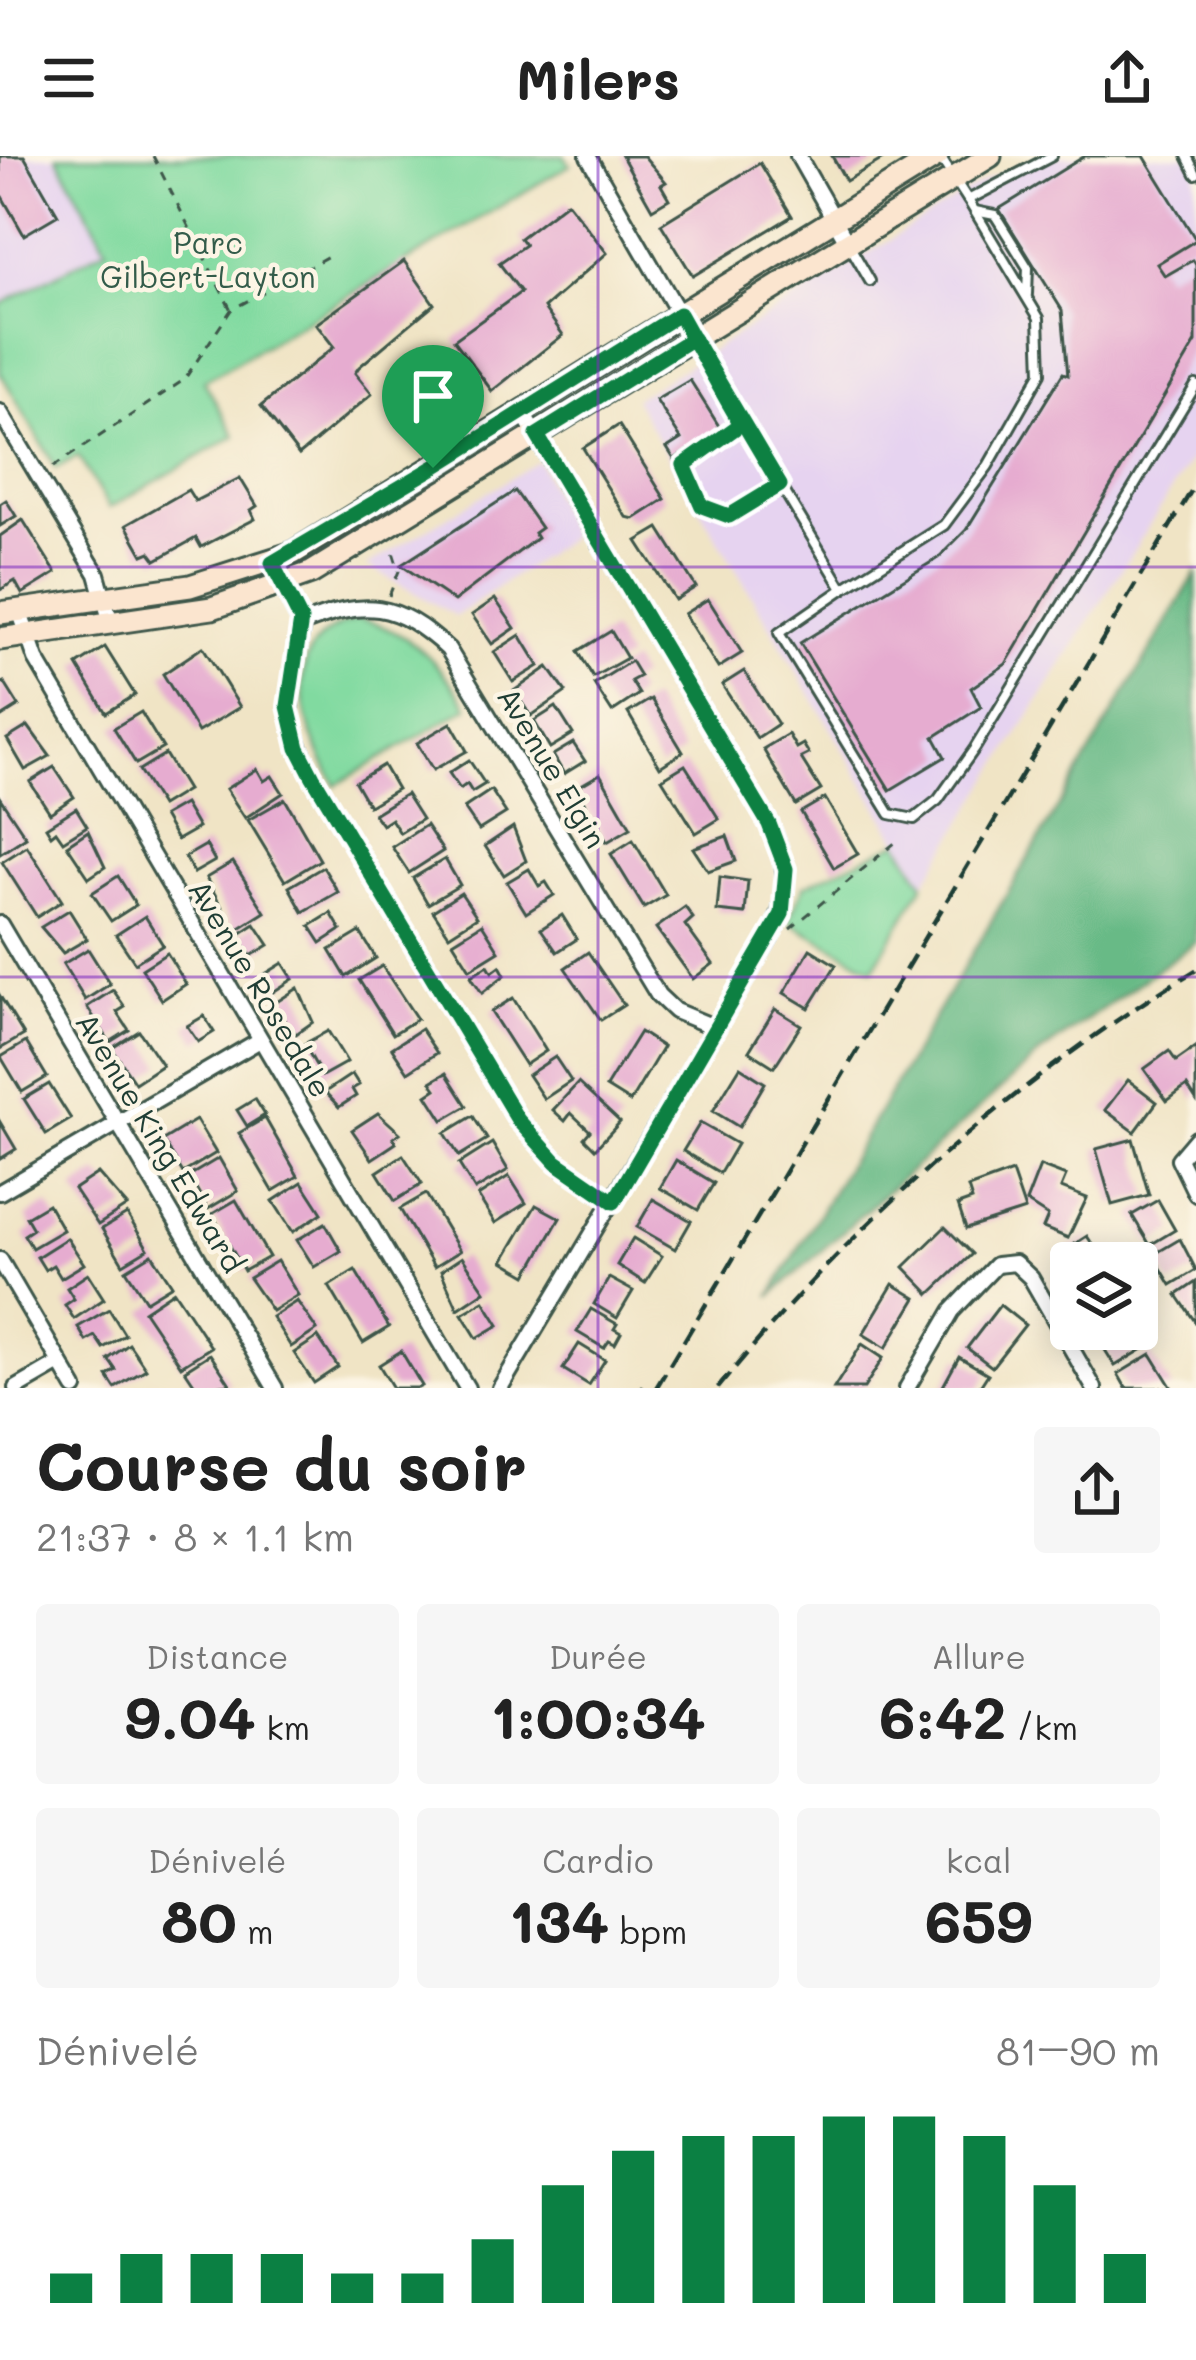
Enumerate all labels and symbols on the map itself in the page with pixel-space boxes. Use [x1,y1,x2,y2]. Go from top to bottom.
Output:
park label: Parc Gilbert-Layton [100,222,316,296]
pin [382,345,484,468]
street label: Avenue Elgin [489,679,617,855]
street label: Avenue Rosedale [180,872,342,1104]
street label: Avenue King Edward [67,1005,255,1279]

